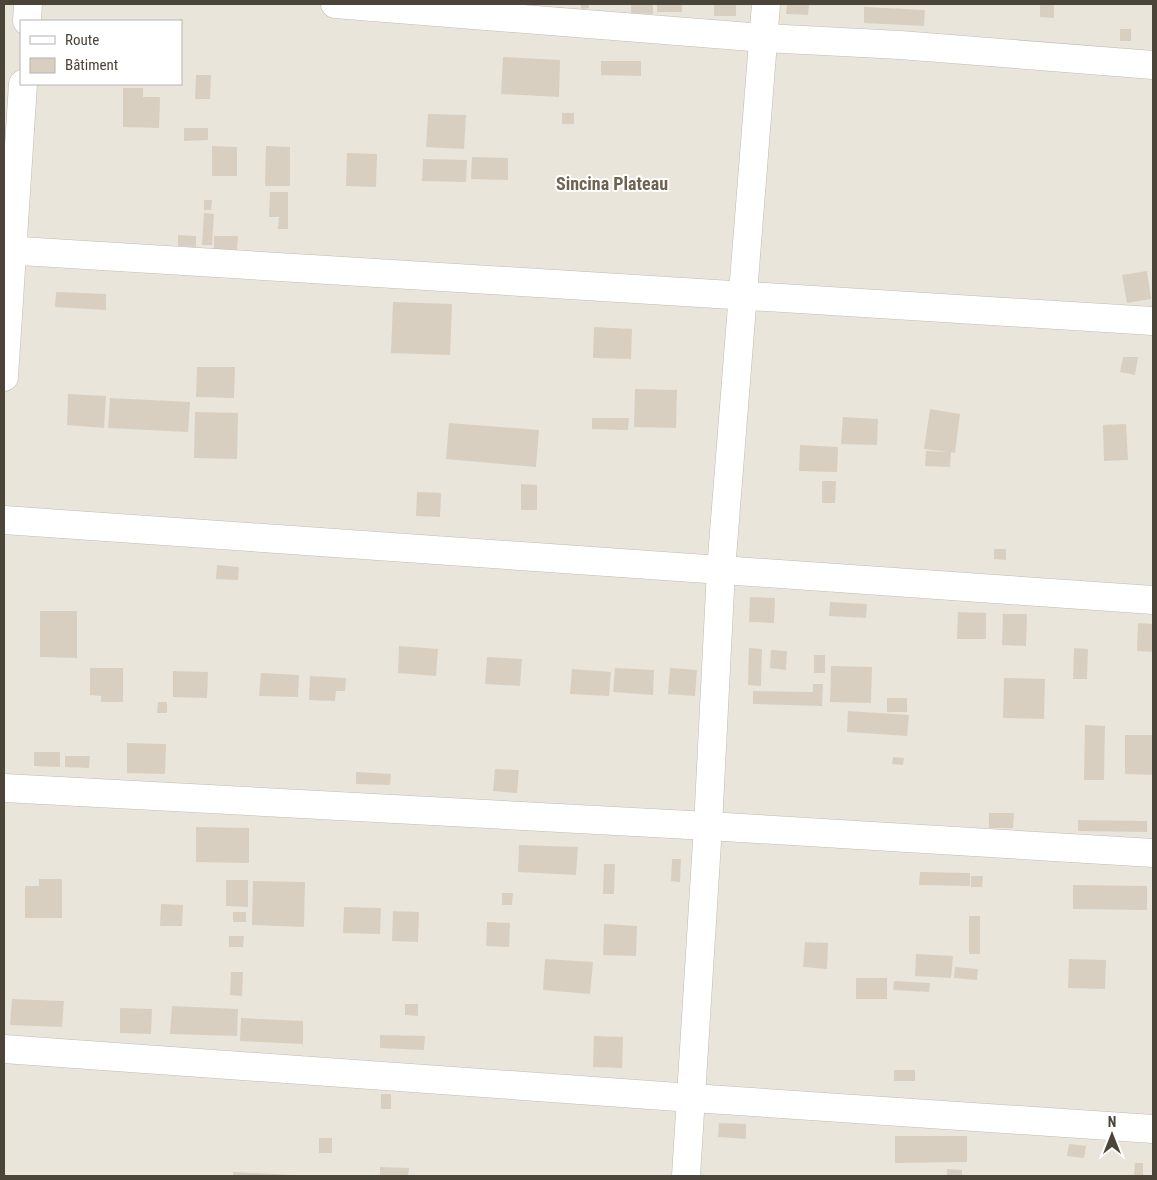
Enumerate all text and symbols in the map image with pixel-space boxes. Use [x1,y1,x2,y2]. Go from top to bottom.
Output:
legend [20,20,182,85]
text: Route [65,31,99,49]
text: Bâtiment [65,56,118,74]
district label: Sincina Plateau [556,173,668,194]
north arrow [1087,1110,1137,1160]
text: N [1108,1114,1116,1130]

